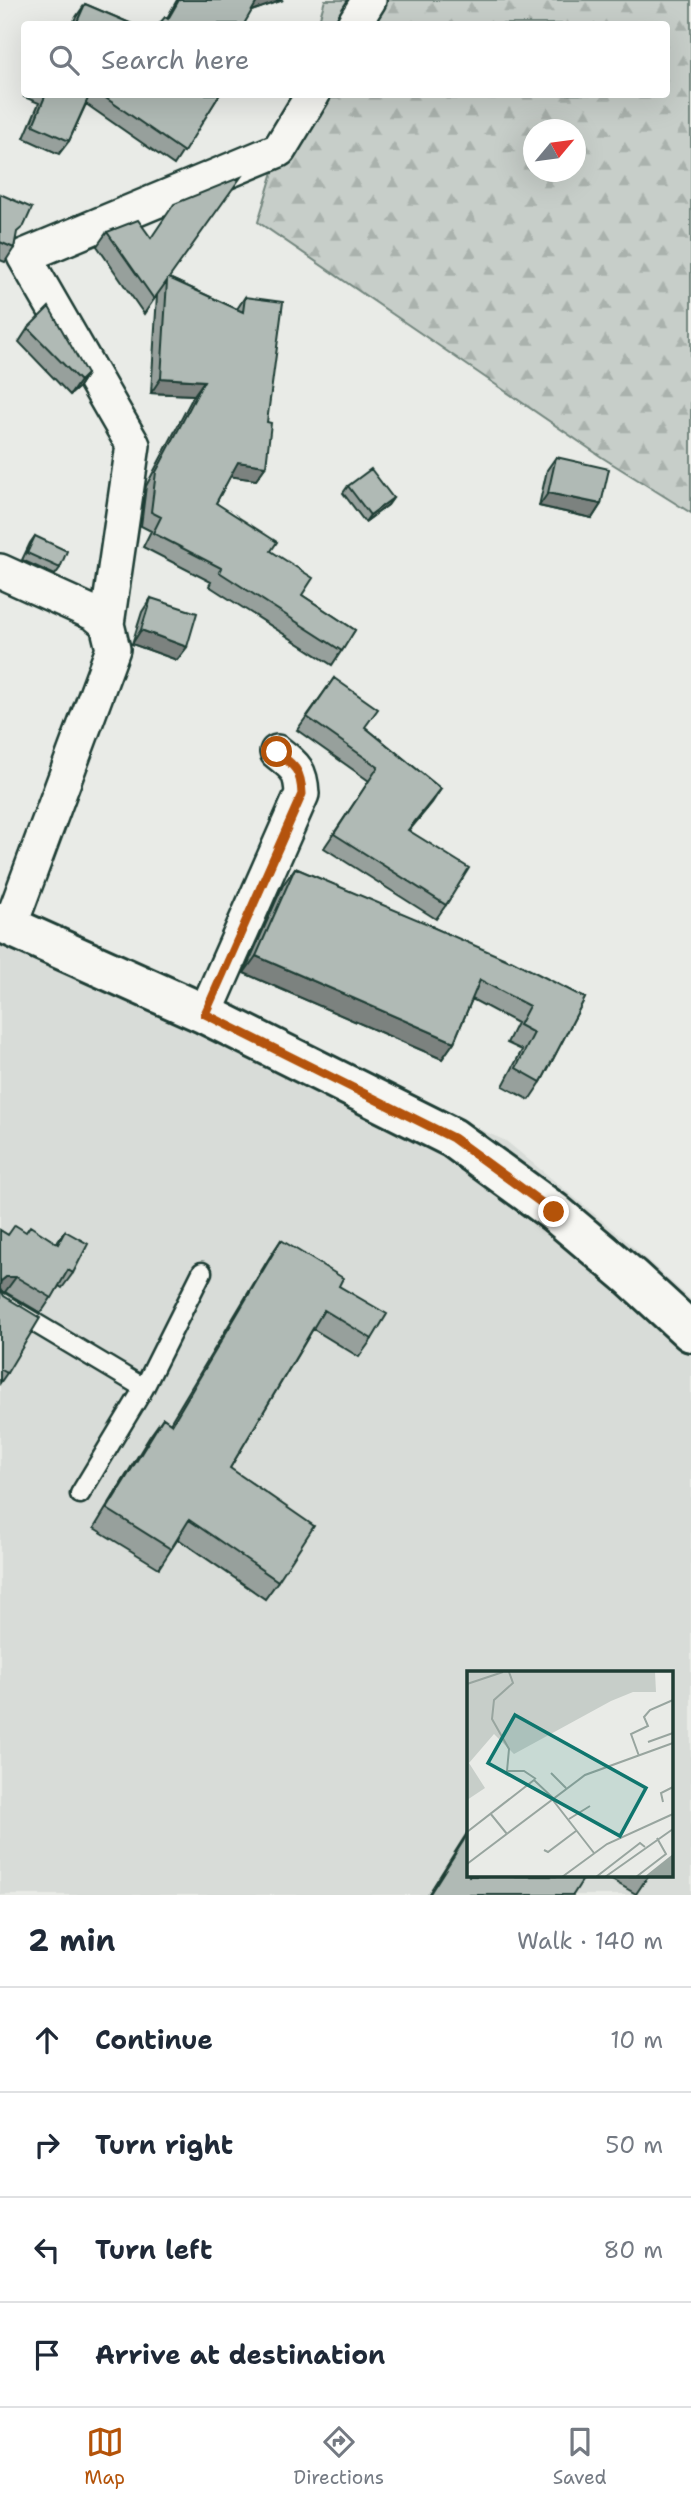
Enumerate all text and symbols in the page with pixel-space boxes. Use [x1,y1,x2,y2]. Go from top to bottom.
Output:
search box [21,21,670,98]
icon: search [45,41,83,79]
text: Search here [101,42,250,77]
north arrow [523,119,586,182]
route start [261,736,292,767]
route end [538,1196,569,1227]
inset map [467,1671,674,1878]
text: 2 min [28,1920,115,1961]
text: Walk · 140 m [517,1926,663,1956]
icon: ahead [28,2021,66,2059]
text: Continue [95,2022,213,2057]
text: 10 m [610,2025,663,2055]
icon: right [28,2126,66,2164]
text: Turn right [95,2127,233,2162]
text: 50 m [605,2130,663,2160]
icon: left [28,2231,66,2269]
text: Turn left [95,2232,212,2267]
text: 80 m [604,2235,663,2265]
icon: arrive [28,2336,66,2374]
text: Arrive at destination [95,2337,385,2372]
tab: Map [84,2423,125,2490]
tab: Directions [294,2423,384,2490]
tab: Saved [553,2423,607,2490]

